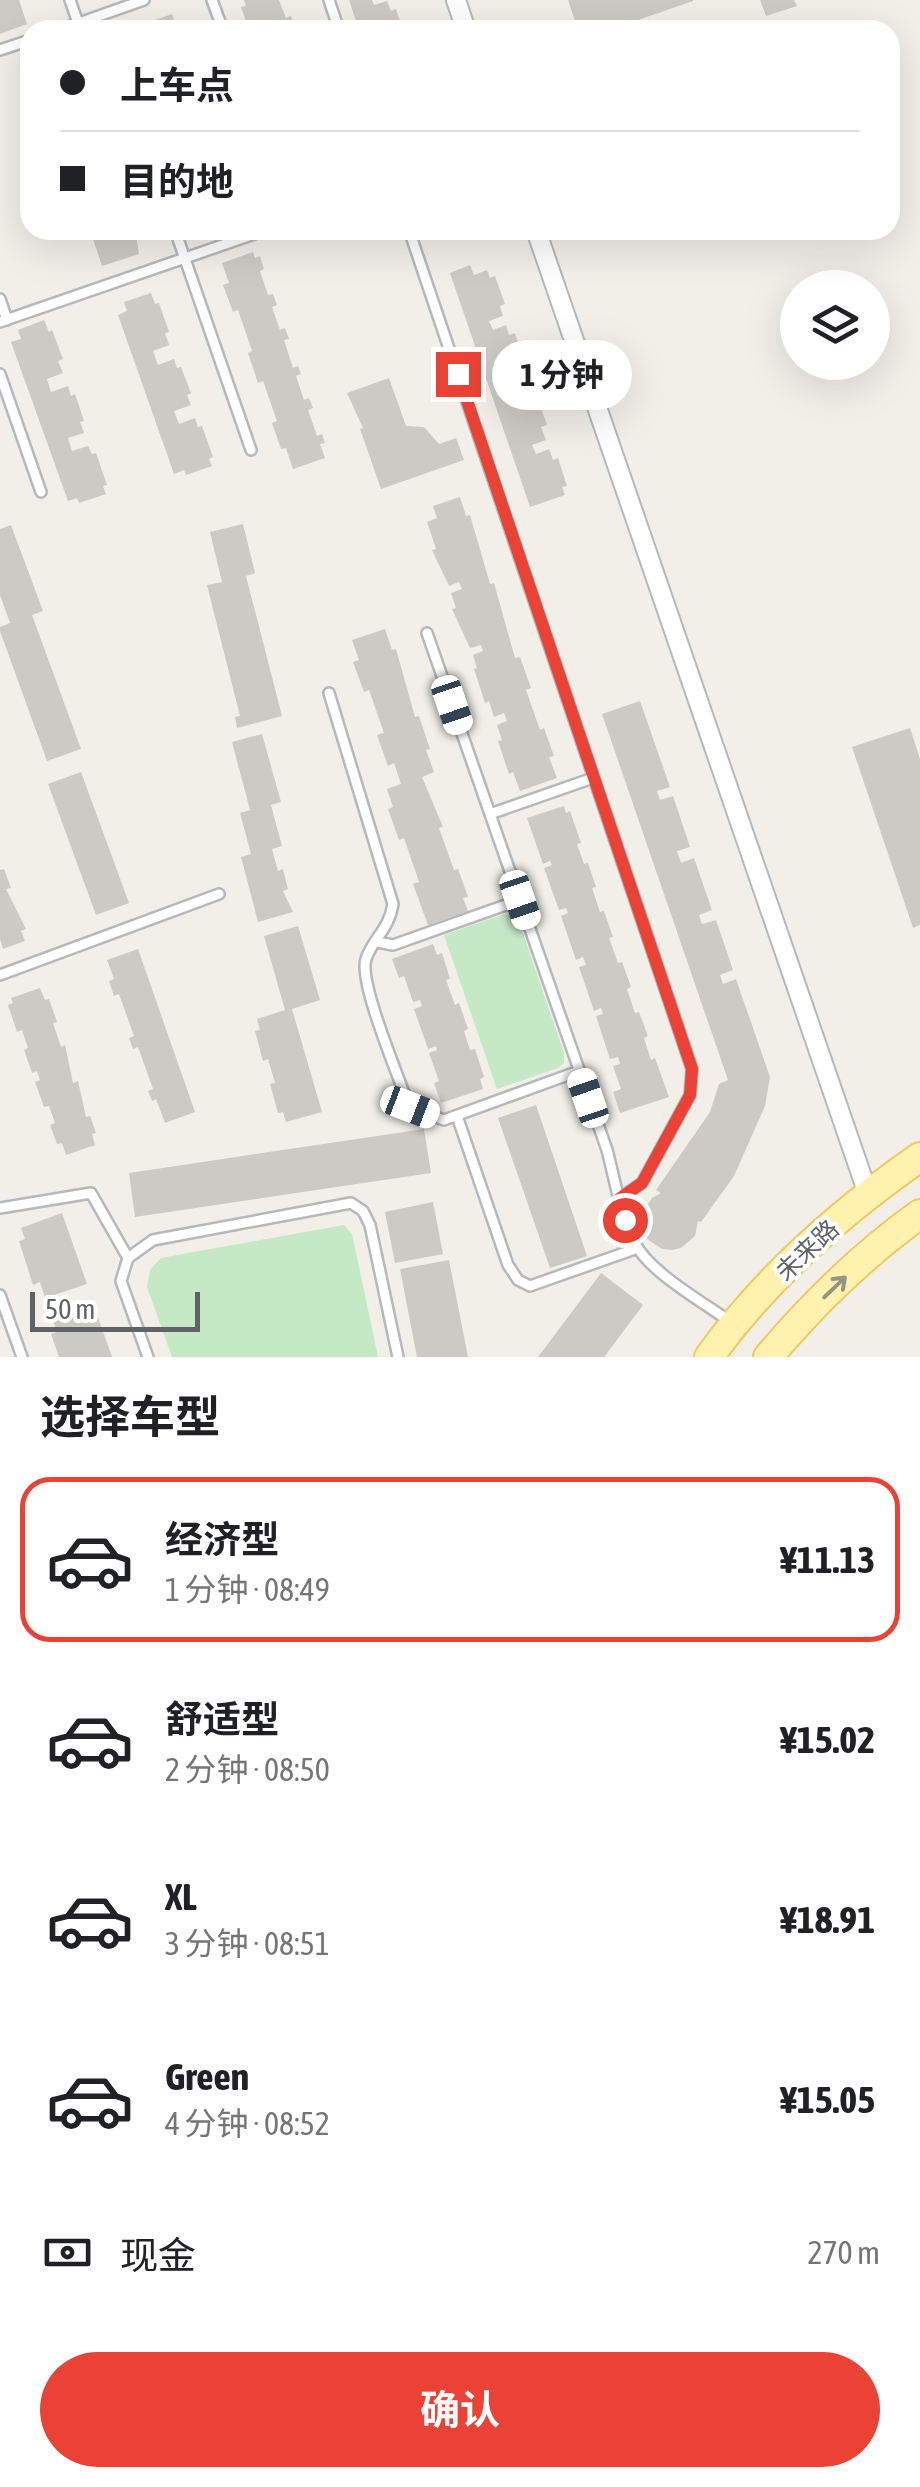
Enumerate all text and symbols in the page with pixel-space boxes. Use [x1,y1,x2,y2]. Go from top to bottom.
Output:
text: 上车点 [120,64,234,107]
text: 目的地 [120,160,234,203]
map controls [780,270,890,380]
button: layers [780,270,890,380]
callout: 1 分钟 [493,339,633,409]
route end [436,352,481,397]
text: 1 分钟 [520,356,604,393]
car [428,672,476,738]
car [496,867,544,933]
car [564,1065,612,1131]
car [377,1082,443,1132]
route start [603,1198,648,1243]
street label: 未来路 [770,1214,844,1286]
one-way arrow [823,1275,847,1299]
scale bar [30,1287,200,1332]
text: 50 m [45,1293,95,1325]
text: 选择车型 [40,1391,220,1443]
icon: car [45,1515,135,1605]
text: 经济型 [165,1518,279,1561]
text: ¥11.13 [780,1538,875,1581]
text: 1 分钟 · 08:49 [165,1571,330,1608]
icon: car [45,1695,135,1785]
text: 舒适型 [165,1698,279,1741]
text: ¥15.02 [780,1718,875,1761]
text: 2 分钟 · 08:50 [165,1751,330,1788]
icon: car [45,1875,135,1965]
text: XL [165,1875,197,1918]
text: ¥18.91 [780,1898,875,1941]
text: 3 分钟 · 08:51 [165,1925,330,1962]
icon: car [45,2055,135,2145]
text: Green [165,2055,249,2098]
text: ¥15.05 [780,2078,875,2121]
text: 4 分钟 · 08:52 [165,2105,330,2142]
icon: cash [40,2225,95,2280]
text: 现金 [120,2234,196,2277]
text: 270 m [807,2234,880,2271]
button: 确认 [40,2352,880,2467]

